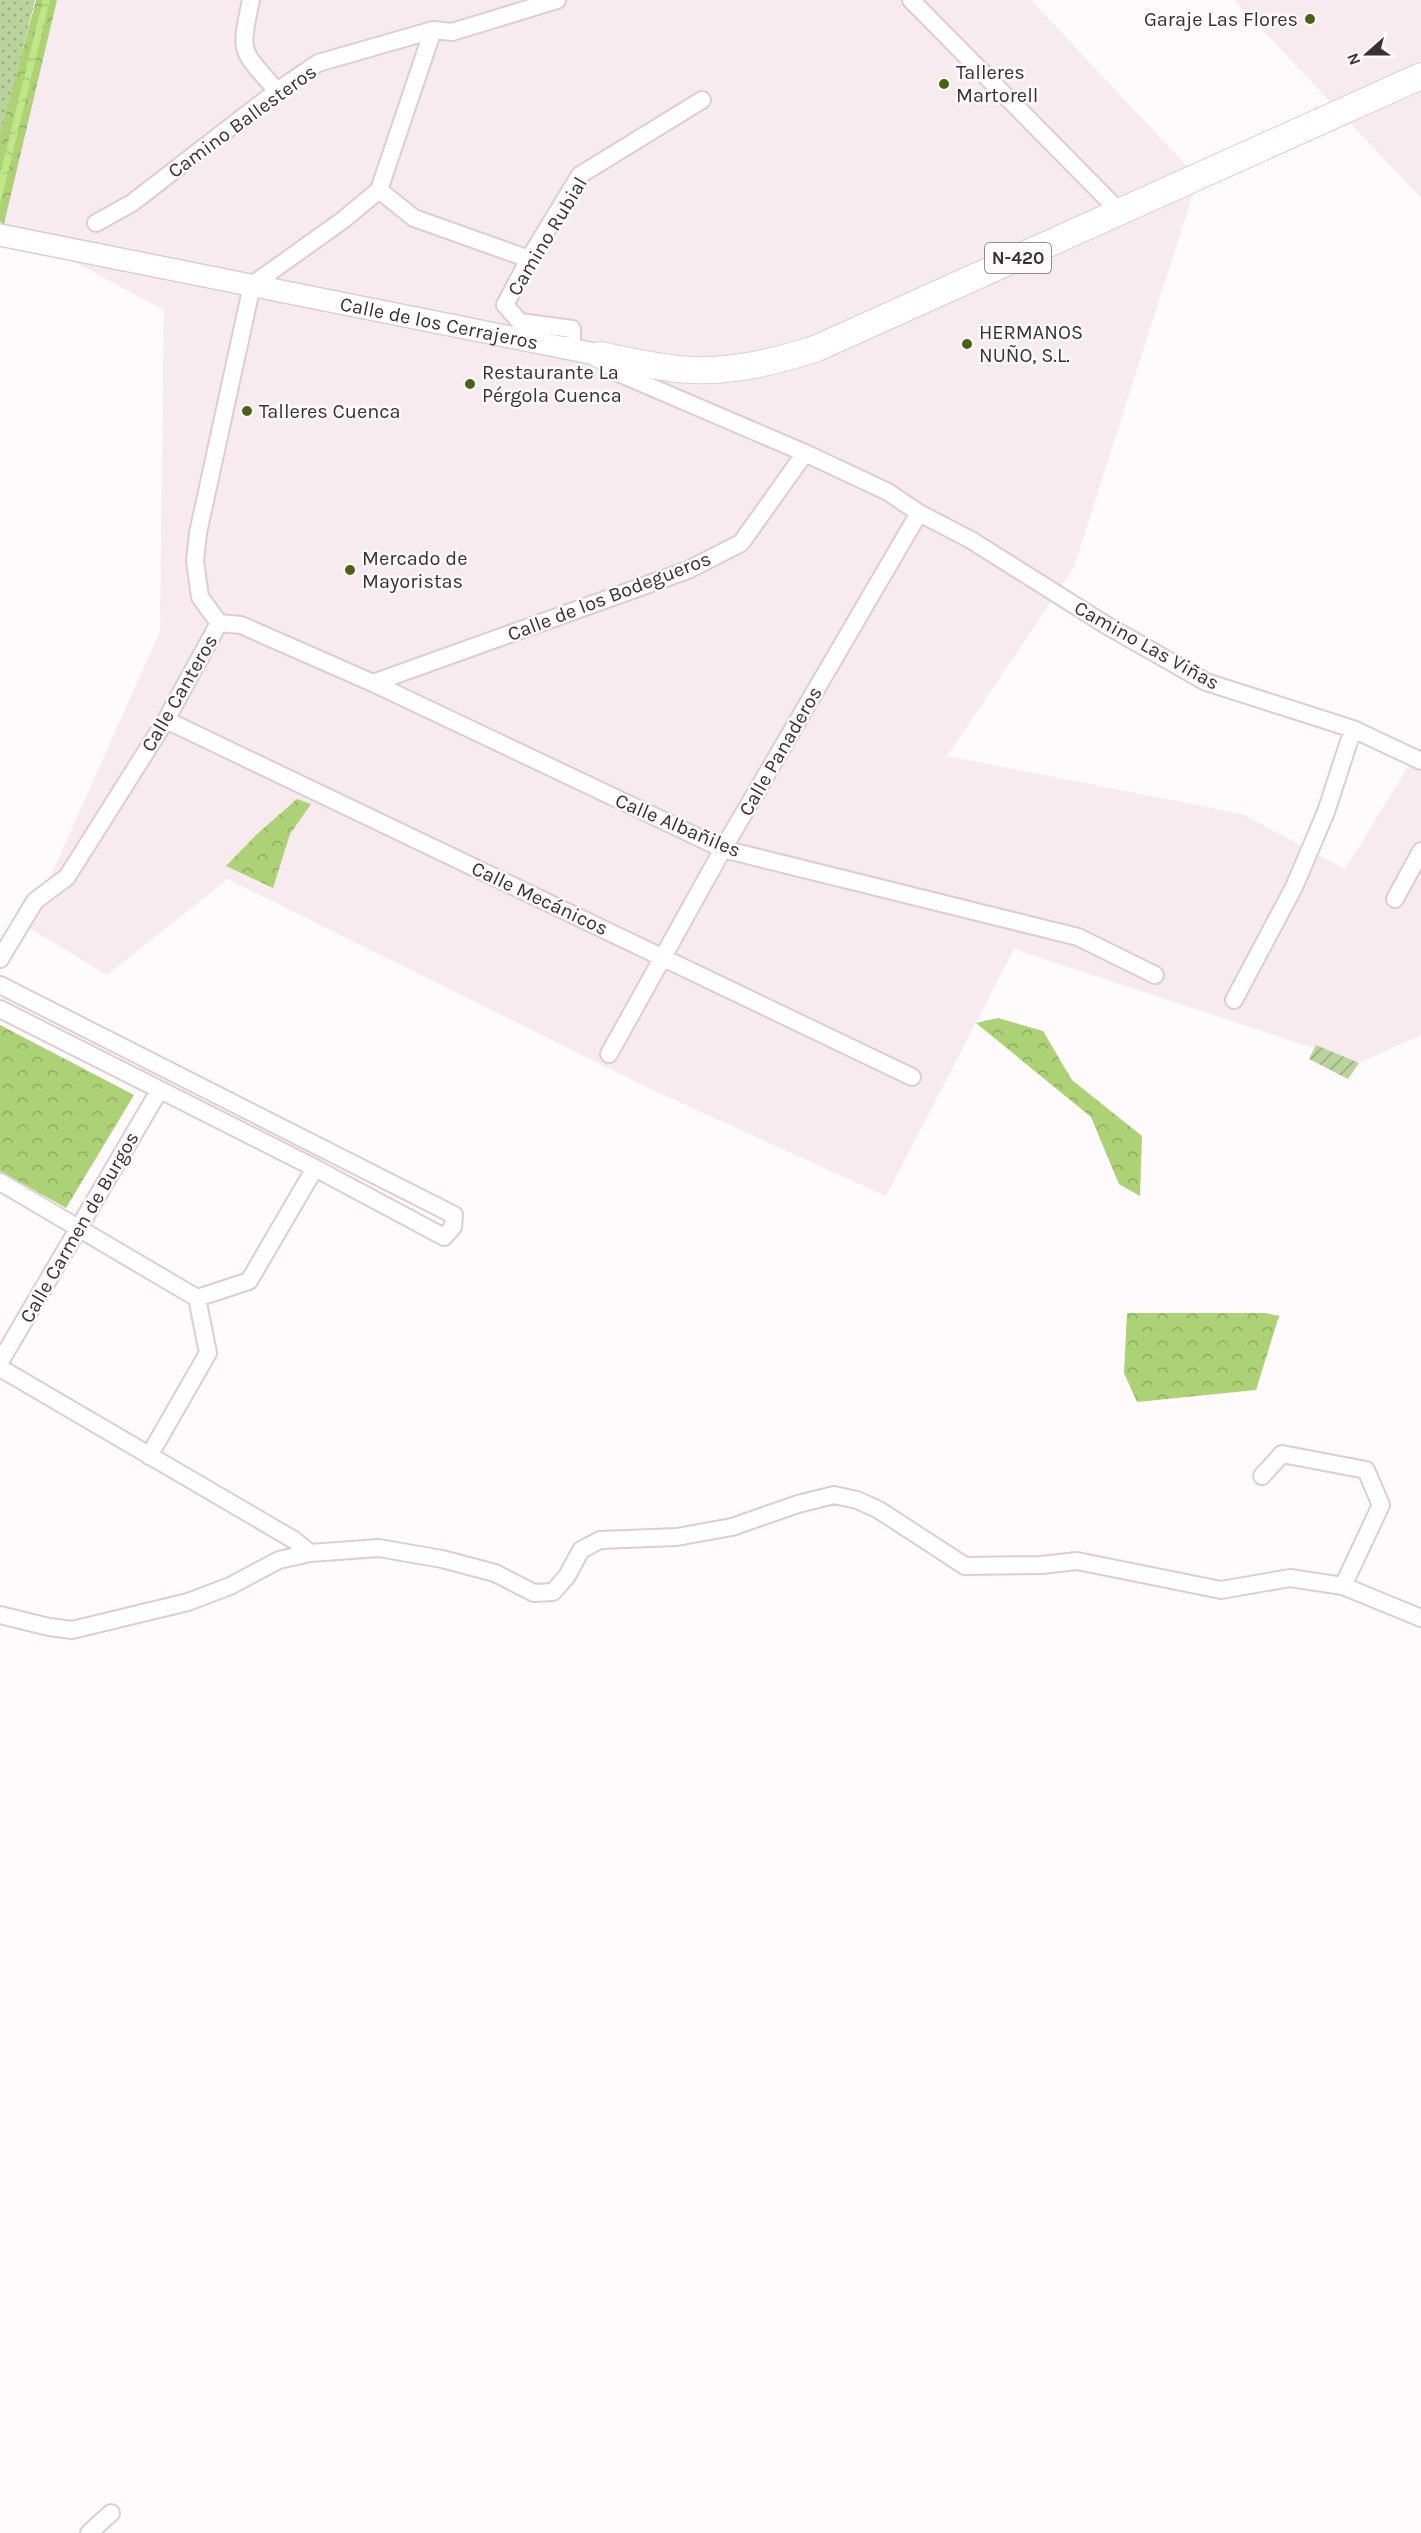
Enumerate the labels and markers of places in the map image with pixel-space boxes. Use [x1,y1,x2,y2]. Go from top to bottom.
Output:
place label: Garaje Las Flores [1144,8,1298,31]
marker: Garaje Las Flores [1303,12,1317,26]
place label: Talleres Martorell [956,61,1038,107]
marker: Talleres Martorell [937,77,951,91]
place label: HERMANOS NUÑO, S.L. [979,321,1083,367]
marker: HERMANOS NUÑO, S.L. [960,337,974,351]
place label: Restaurante La Pérgola Cuenca [482,361,622,407]
marker: Restaurante La Pérgola Cuenca [463,377,477,391]
place label: Talleres Cuenca [259,400,401,423]
marker: Talleres Cuenca [240,404,254,418]
place label: Mercado de Mayoristas [362,547,467,593]
marker: Mercado de Mayoristas [343,563,357,577]

